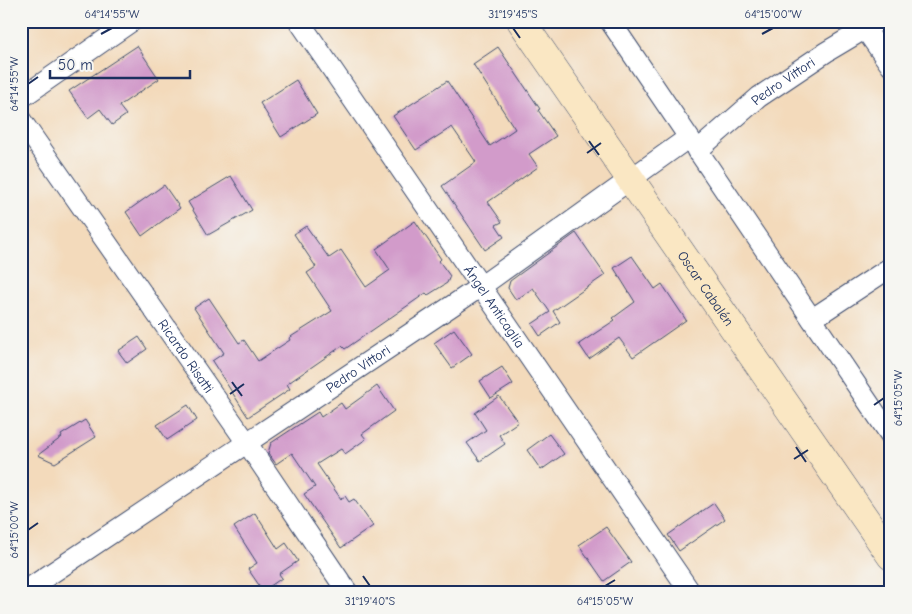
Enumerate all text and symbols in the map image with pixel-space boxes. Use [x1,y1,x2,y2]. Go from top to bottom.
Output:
text: 64°14'55"W [85,7,140,21]
text: 31°19'45"S [488,7,538,21]
text: 64°15'00"W [744,7,802,21]
scale bar [50,48,190,80]
street label: Pedro Vittori [748,54,818,109]
text: 64°14'55"W [7,56,21,111]
text: 50 m [58,56,93,74]
street label: Oscar Cabalén [674,248,737,329]
street label: Ángel Anticaglia [460,262,528,351]
street label: Ricardo Risatti [154,316,217,396]
street label: Pedro Vittori [323,341,394,396]
text: 64°15'05"W [891,369,905,426]
text: 64°15'00"W [7,501,21,559]
text: 31°19'40"S [345,594,396,608]
text: 64°15'05"W [577,594,634,608]

